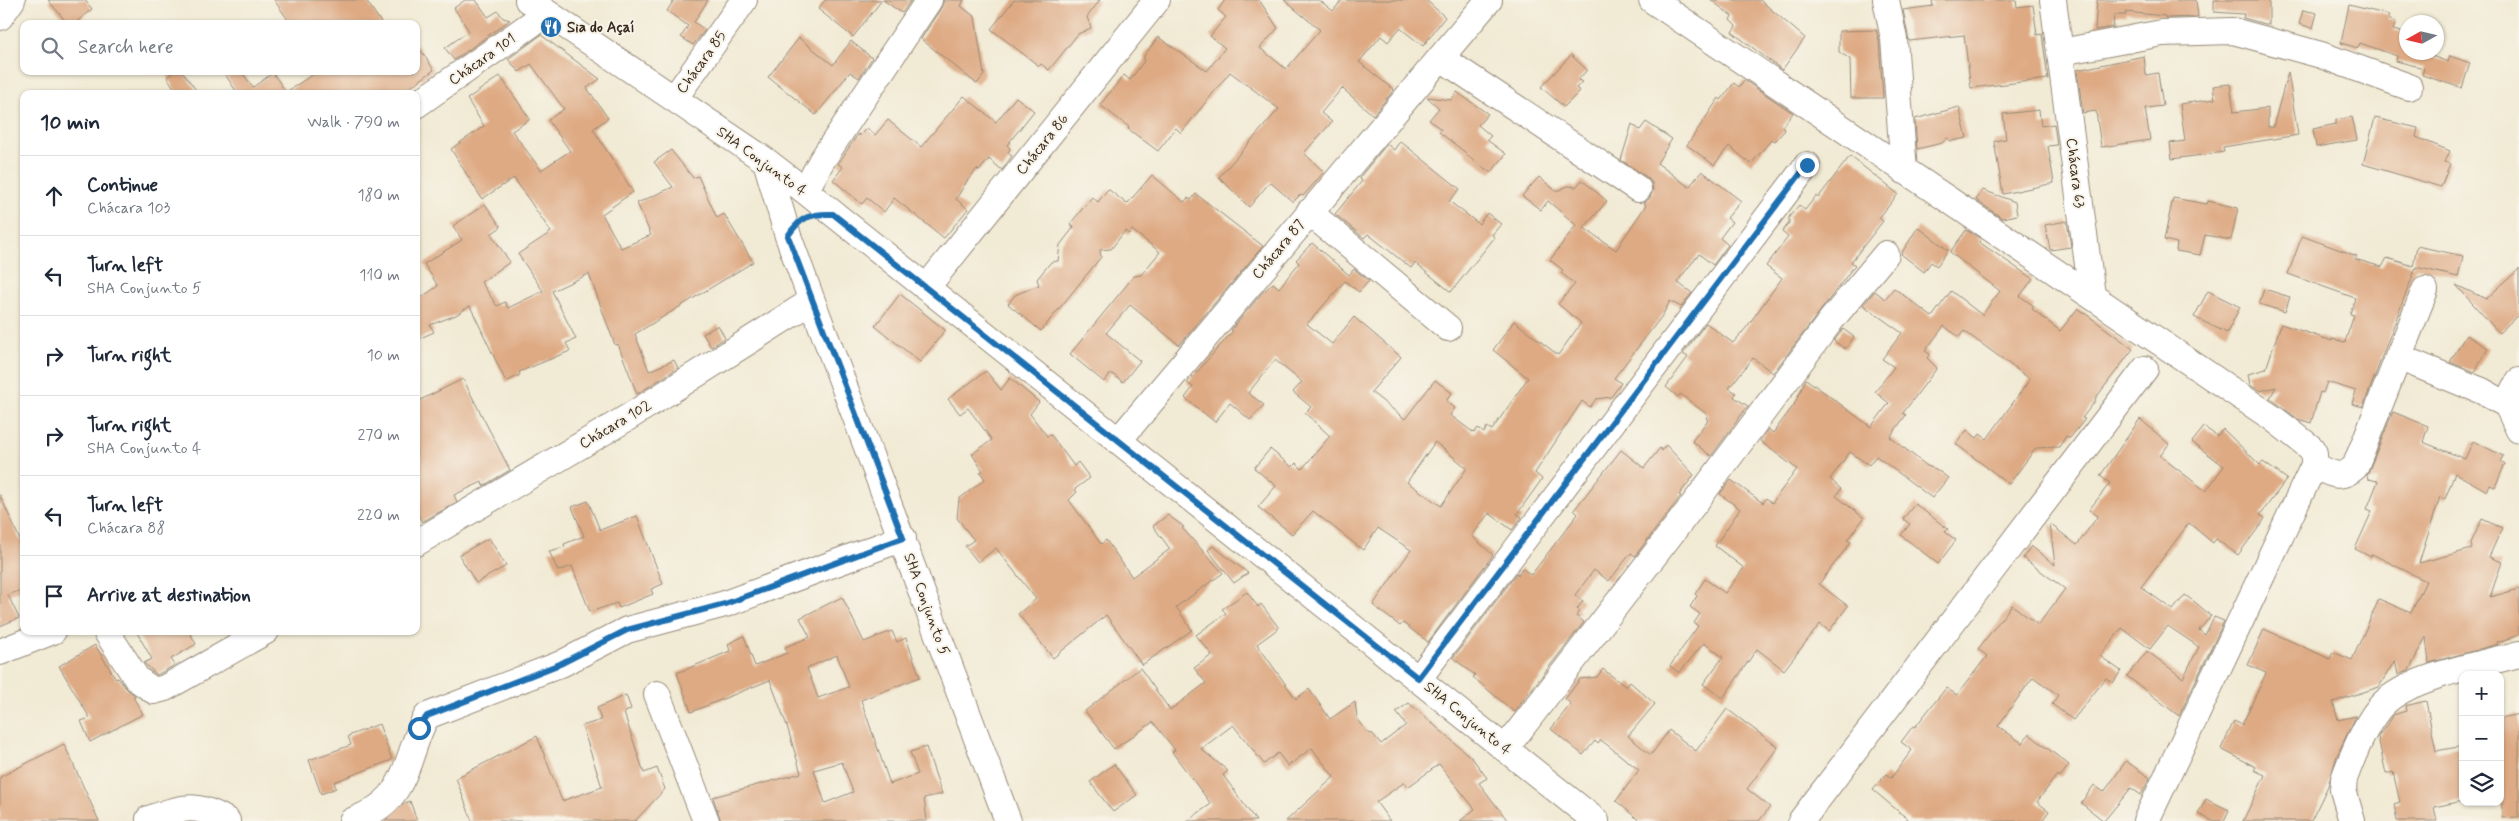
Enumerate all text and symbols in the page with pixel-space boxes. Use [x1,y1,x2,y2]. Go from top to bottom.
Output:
restaurant icon: Sia do Açaí [539,15,563,39]
north arrow [2399,15,2444,60]
place label: Sia do Açaí [567,18,635,38]
search box [20,20,420,75]
street label: Chácara 85 [672,27,731,98]
street label: Chácara 101 [445,29,520,90]
icon: search [38,34,66,62]
text: Search here [78,35,174,60]
text: 10 min [40,109,100,137]
street label: Chácara 86 [1012,110,1074,179]
text: Walk · 790 m [307,112,400,133]
street label: SHA Conjunto 4 [712,122,811,202]
street label: Chácara 63 [2061,137,2089,209]
route end [1796,154,1819,177]
text: Continue [87,173,158,198]
icon: ahead [40,182,68,210]
text: 180 m [357,185,400,206]
text: Chácara 103 [87,198,170,219]
street label: Chácara 87 [1248,215,1310,284]
text: Turn left [87,253,163,278]
icon: left [40,262,68,290]
text: 110 m [359,265,400,286]
text: SHA Conjunto 5 [87,278,201,299]
icon: right [40,342,68,370]
text: Turn right [87,343,171,368]
text: 10 m [367,345,400,366]
street label: Chácara 102 [576,395,655,454]
text: Turn right [87,413,171,438]
icon: right [40,422,68,450]
text: 270 m [357,425,400,446]
text: SHA Conjunto 4 [87,438,201,459]
text: Turn left [87,493,163,518]
icon: left [40,502,68,530]
text: 220 m [357,505,400,526]
text: Chácara 88 [87,518,165,539]
street label: SHA Conjunto 5 [898,550,954,658]
icon: arrive [40,582,68,610]
text: Arrive at destination [87,583,251,608]
map controls [2459,671,2504,806]
button: + [2459,671,2504,716]
street label: SHA Conjunto 4 [1419,677,1515,760]
button: − [2459,716,2504,761]
route start [408,717,431,740]
button: layers [2459,761,2504,806]

